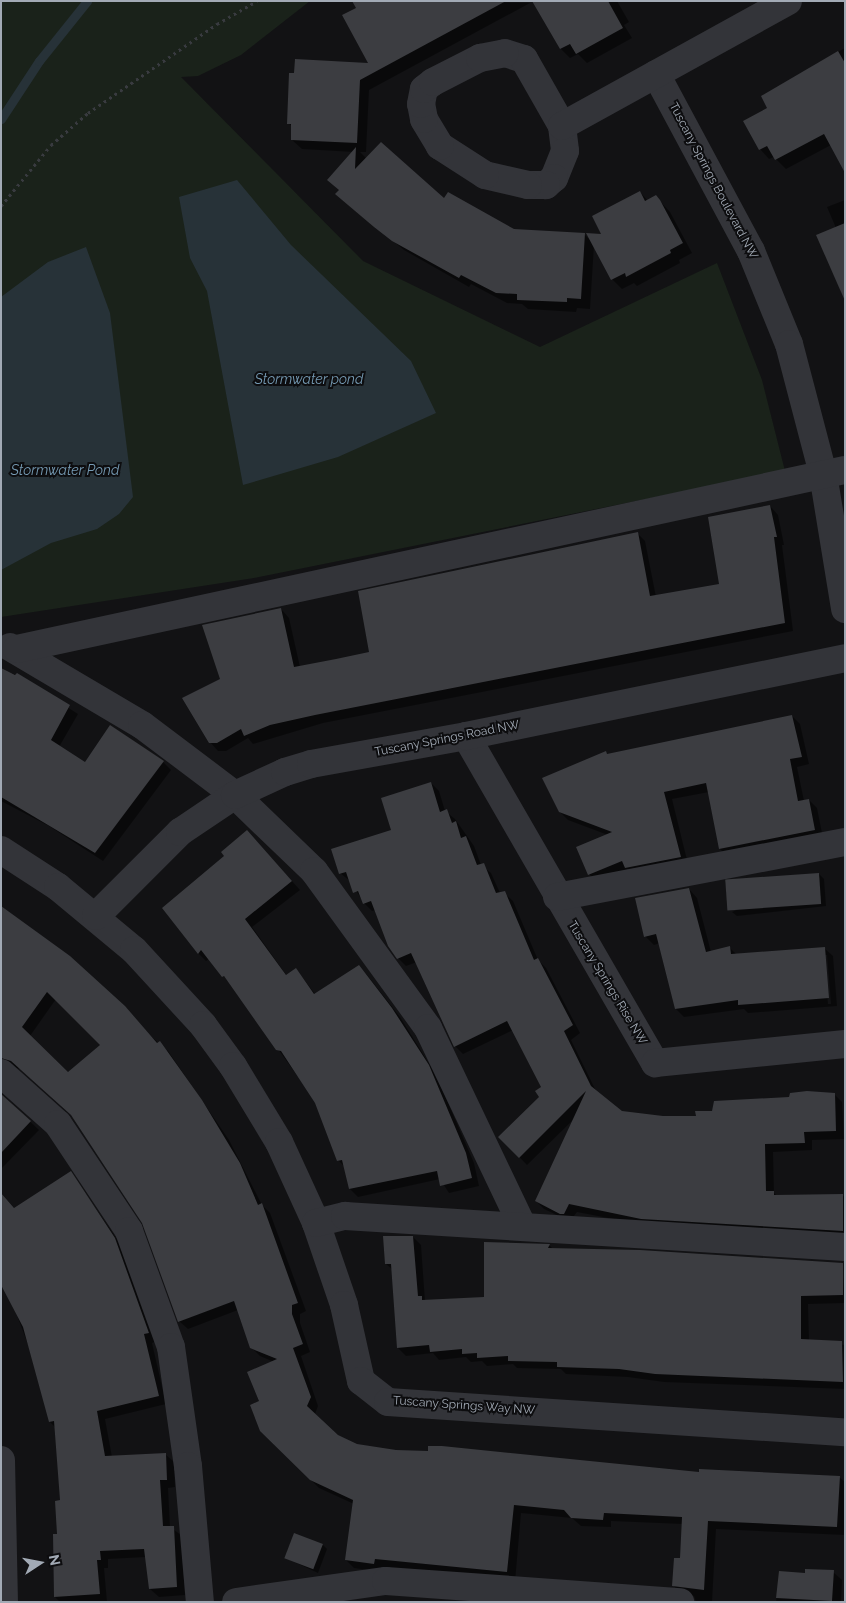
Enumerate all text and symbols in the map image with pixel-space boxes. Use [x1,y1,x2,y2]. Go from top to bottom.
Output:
street label: Tuscany Springs Boulevard NW [666,100,760,262]
water label: Stormwater pond [255,371,363,387]
water label: Stormwater Pond [11,462,119,478]
street label: Tuscany Springs Road NW [373,718,521,760]
street label: Tuscany Springs Rise NW [564,919,650,1047]
street label: Tuscany Springs Way NW [392,1394,536,1418]
north arrow [15,1538,65,1588]
text: N [46,1553,64,1567]

